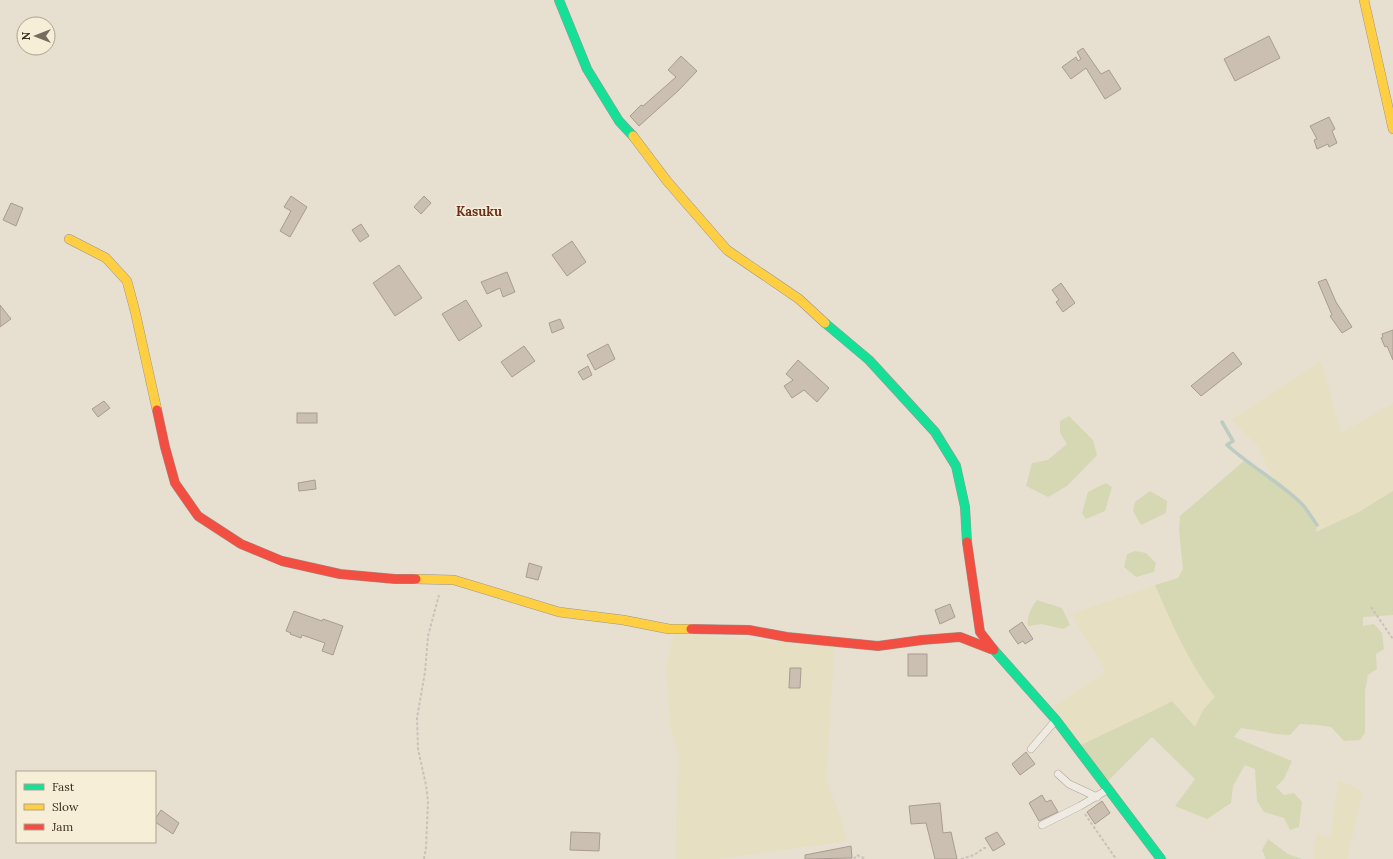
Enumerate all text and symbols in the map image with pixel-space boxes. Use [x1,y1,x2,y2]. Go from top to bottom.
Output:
north arrow [16,16,56,56]
text: N [19,31,33,40]
district label: Kasuku [456,203,502,220]
legend [16,771,156,843]
text: Fast [52,779,75,794]
text: Slow [52,799,79,814]
text: Jam [51,819,73,834]

